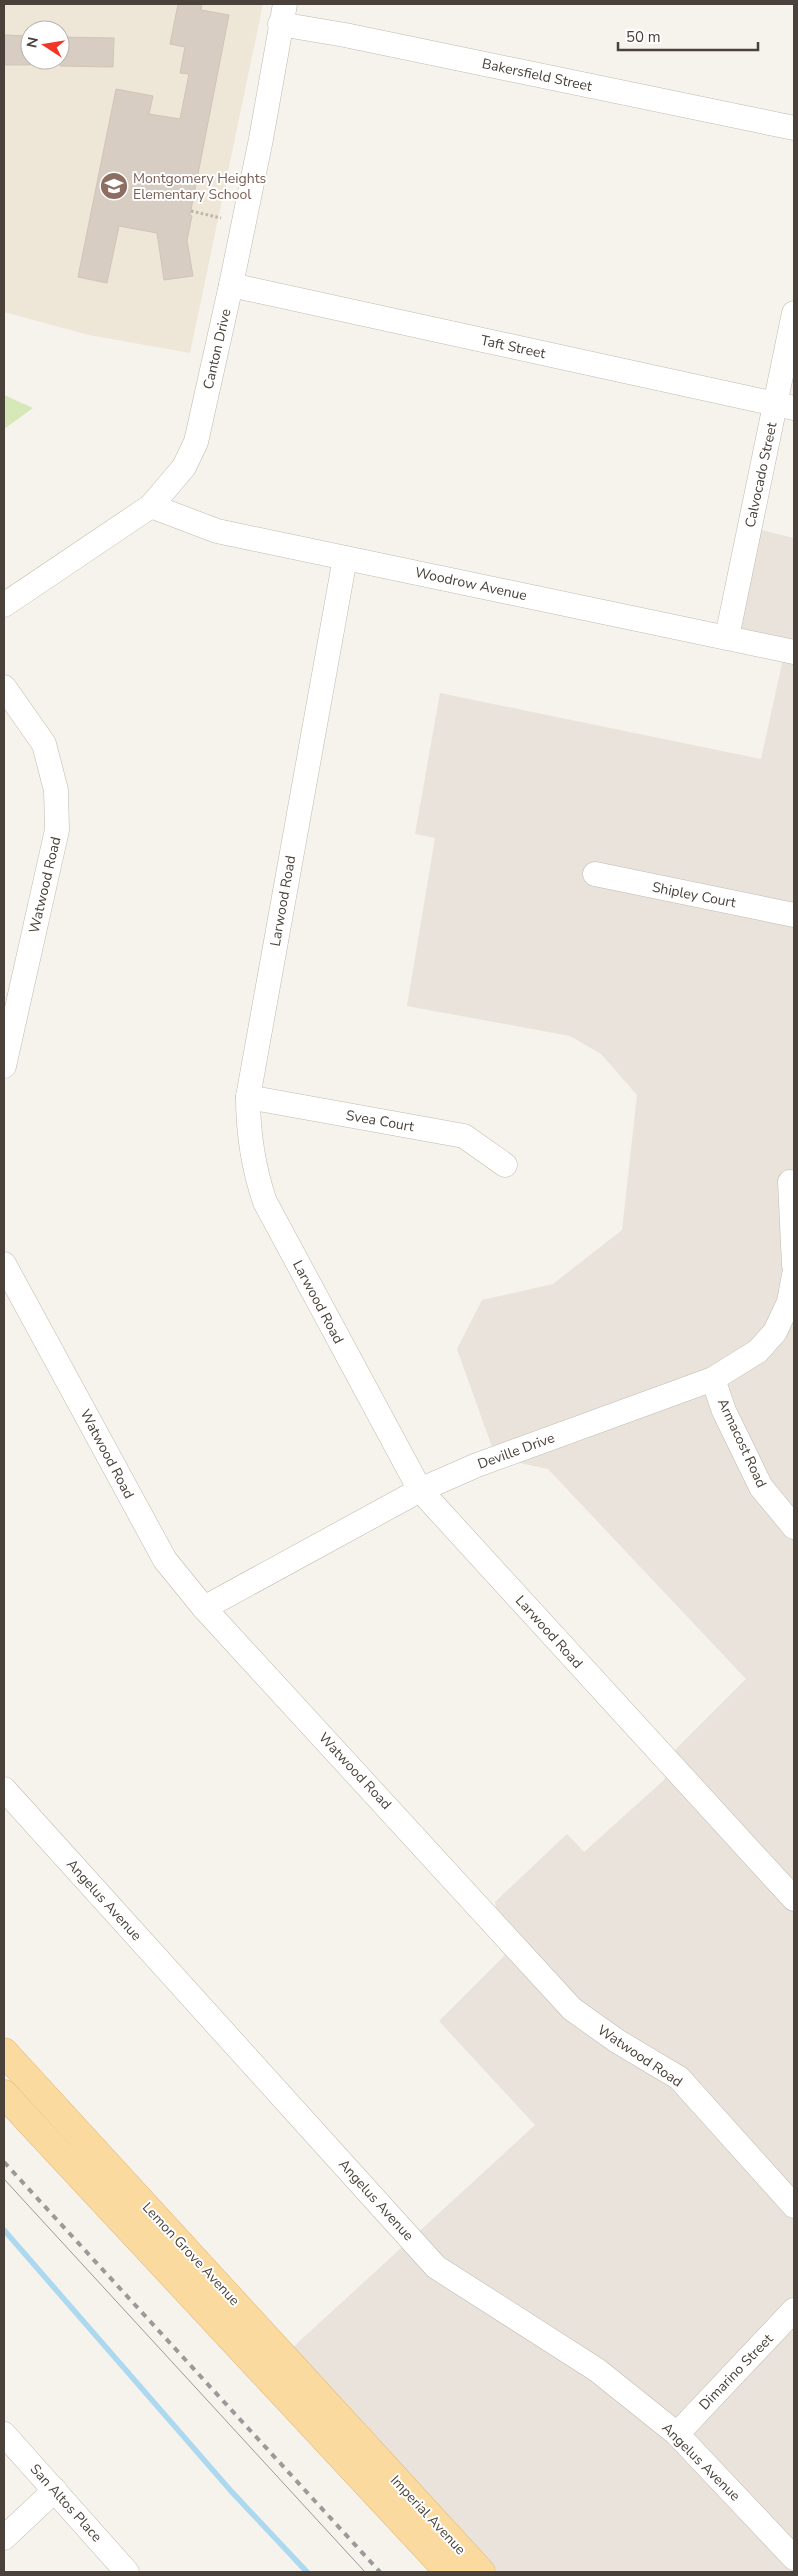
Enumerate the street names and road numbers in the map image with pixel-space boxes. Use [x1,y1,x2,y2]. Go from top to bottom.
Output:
street label: Bakersfield Street [480,54,594,96]
street label: Canton Drive [199,307,235,391]
street label: Taft Street [479,331,547,363]
street label: Calvocado Street [741,421,781,529]
street label: Woodrow Avenue [413,563,529,605]
street label: Watwood Road [25,835,65,935]
street label: Larwood Road [266,854,300,948]
street label: Shipley Court [650,878,738,912]
street label: Svea Court [344,1106,416,1136]
street label: Larwood Road [288,1257,348,1347]
street label: Armacost Road [713,1395,771,1491]
street label: Watwood Road [75,1406,139,1502]
street label: Deville Drive [475,1428,557,1474]
street label: Larwood Road [511,1591,587,1673]
street label: Watwood Road [314,1728,396,1814]
street label: Angelus Avenue [62,1855,146,1945]
street label: Watwood Road [594,2021,686,2091]
street label: Angelus Avenue [334,2155,418,2245]
street label: Lemon Grove Avenue [138,2198,244,2310]
street label: Dimarino Street [695,2330,777,2414]
street label: Angelus Avenue [658,2419,744,2505]
street label: San Altos Place [26,2460,106,2546]
street label: Imperial Avenue [386,2471,470,2559]

